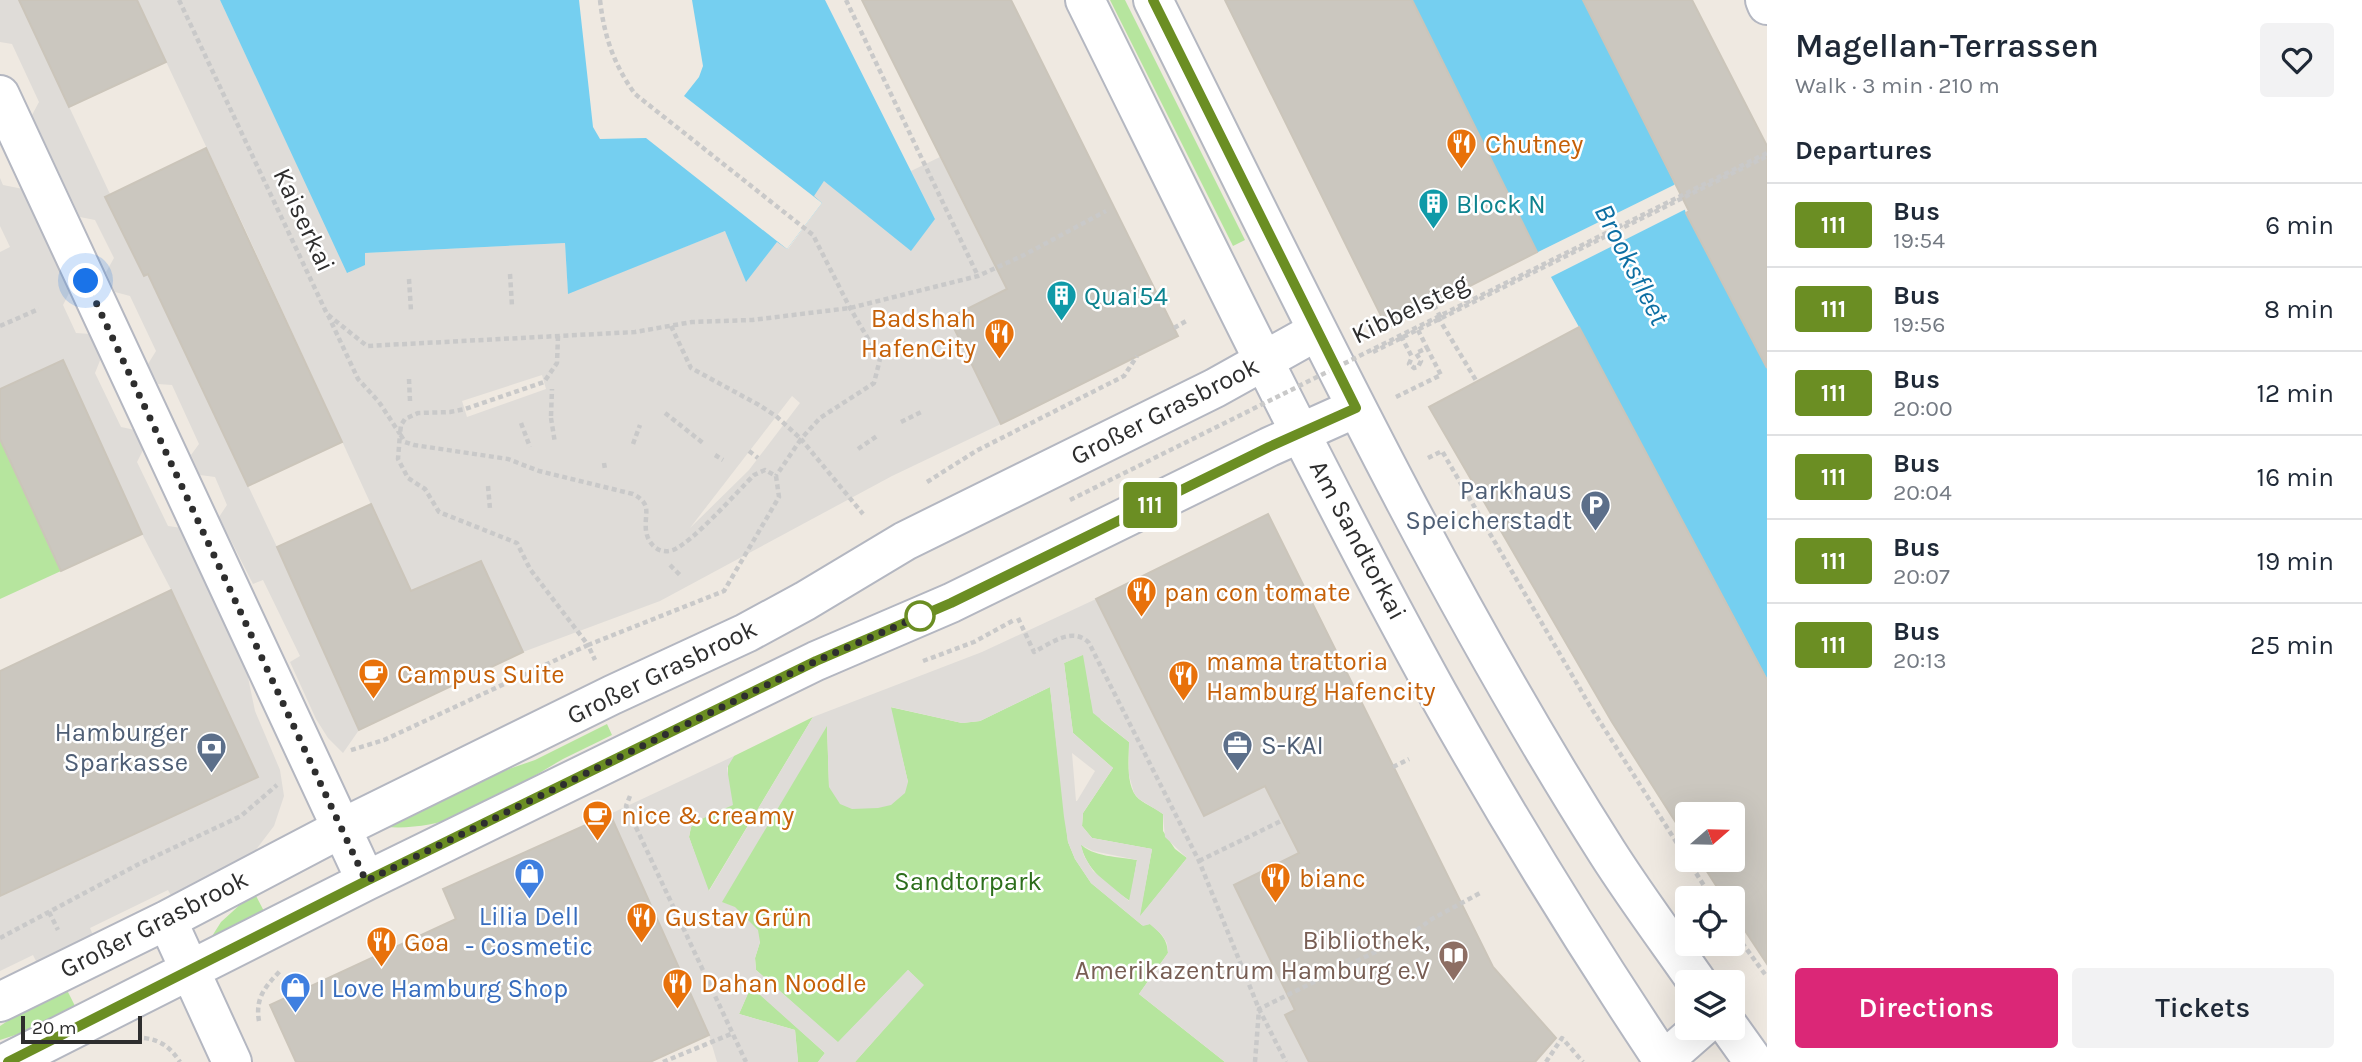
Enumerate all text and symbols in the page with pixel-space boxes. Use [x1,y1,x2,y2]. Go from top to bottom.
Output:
button: heart [2260,23,2334,97]
text: Magellan-Terrassen [1795,27,2099,65]
text: Walk · 3 min · 210 m [1795,72,2000,99]
restaurant icon: Chutney [1445,127,1479,171]
place label: Chutney [1485,129,1583,160]
text: Departures [1795,135,1932,166]
street label: Kaiserkai [267,163,341,277]
building icon: Block N [1416,187,1450,231]
place label: Block N [1456,189,1546,220]
text: Bus [1893,196,1940,227]
water label: Brooksfleet [1587,198,1677,330]
text: 6 min [2265,210,2334,241]
text: 111 [1821,211,1846,239]
text: 19:54 [1893,227,1945,254]
your location [68,263,103,298]
street label: Kibbelsteg [1346,267,1474,351]
building icon: Quai54 [1044,279,1078,323]
text: Bus [1893,280,1940,311]
place label: Quai54 [1084,281,1168,312]
text: 8 min [2264,294,2334,325]
text: 111 [1821,295,1846,323]
place label: Badshah HafenCity [861,303,976,364]
text: 19:56 [1893,311,1945,338]
restaurant icon: Badshah HafenCity [982,316,1016,360]
street label: Großer Grasbrook [1066,350,1264,472]
text: Bus [1893,364,1940,395]
text: 12 min [2256,378,2334,409]
text: 111 [1821,379,1846,407]
text: 20:00 [1893,395,1953,422]
text: Bus [1893,448,1940,479]
street label: Am Sandtorkai [1303,455,1413,625]
text: 16 min [2257,462,2334,493]
text: 111 [1821,463,1846,491]
place label: Parkhaus Speicherstadt [1405,475,1572,536]
text: 20:04 [1893,479,1952,506]
line badge: 111 [1110,482,1190,528]
parking icon: Parkhaus Speicherstadt [1578,488,1612,532]
text: 111 [1137,491,1163,519]
text: Bus [1893,532,1940,563]
text: 19 min [2256,546,2334,577]
text: 111 [1821,547,1846,575]
text: 20:07 [1893,563,1950,590]
restaurant icon: pan con tomate [1124,575,1158,619]
place label: pan con tomate [1164,577,1351,608]
unlabelled marker [905,601,935,631]
street label: Großer Grasbrook [562,613,762,731]
text: Bus [1893,616,1940,647]
text: 25 min [2250,630,2334,661]
text: 111 [1821,631,1846,659]
place label: mama trattoria Hamburg Hafencity [1206,646,1436,707]
text: 20:13 [1893,647,1946,674]
cafe icon: Campus Suite [357,657,391,701]
place label: Campus Suite [397,659,565,690]
restaurant icon: mama trattoria Hamburg Hafencity [1166,659,1200,703]
place label: Hamburger Sparkasse [54,717,189,778]
office icon: S-KAI [1221,728,1255,772]
bank icon: Hamburger Sparkasse [194,730,228,774]
place label: S-KAI [1261,730,1324,761]
cafe icon: nice & creamy [581,798,615,842]
place label: nice & creamy [621,800,794,831]
north arrow [1675,802,1745,872]
map controls [1675,802,1745,1040]
shop icon: Lilia Dell - Cosmetic [512,856,546,900]
restaurant icon: bianc [1259,861,1293,905]
street label: Großer Grasbrook [55,863,253,985]
place label: bianc [1299,863,1366,894]
park label: Sandtorpark [894,866,1042,897]
button: locate [1675,886,1745,956]
restaurant icon: Gustav Grün [625,900,659,944]
place label: Lilia Dell - Cosmetic [465,901,593,962]
place label: Gustav Grün [665,902,812,933]
restaurant icon: Goa [364,925,398,969]
place label: Bibliothek, Amerikazentrum Hamburg e.V [1075,925,1430,986]
place label: Goa [404,927,449,958]
library icon: Bibliothek, Amerikazentrum Hamburg e.V [1436,938,1470,982]
restaurant icon: Dahan Noodle [661,966,695,1010]
place label: Dahan Noodle [701,968,867,999]
button: Directions [1795,968,2058,1048]
button: Tickets [2072,968,2334,1048]
button: layers [1675,970,1745,1040]
shop icon: I Love Hamburg Shop [278,971,312,1015]
place label: I Love Hamburg Shop [318,973,568,1004]
scale bar [21,1013,142,1045]
text: 20 m [32,1017,77,1039]

